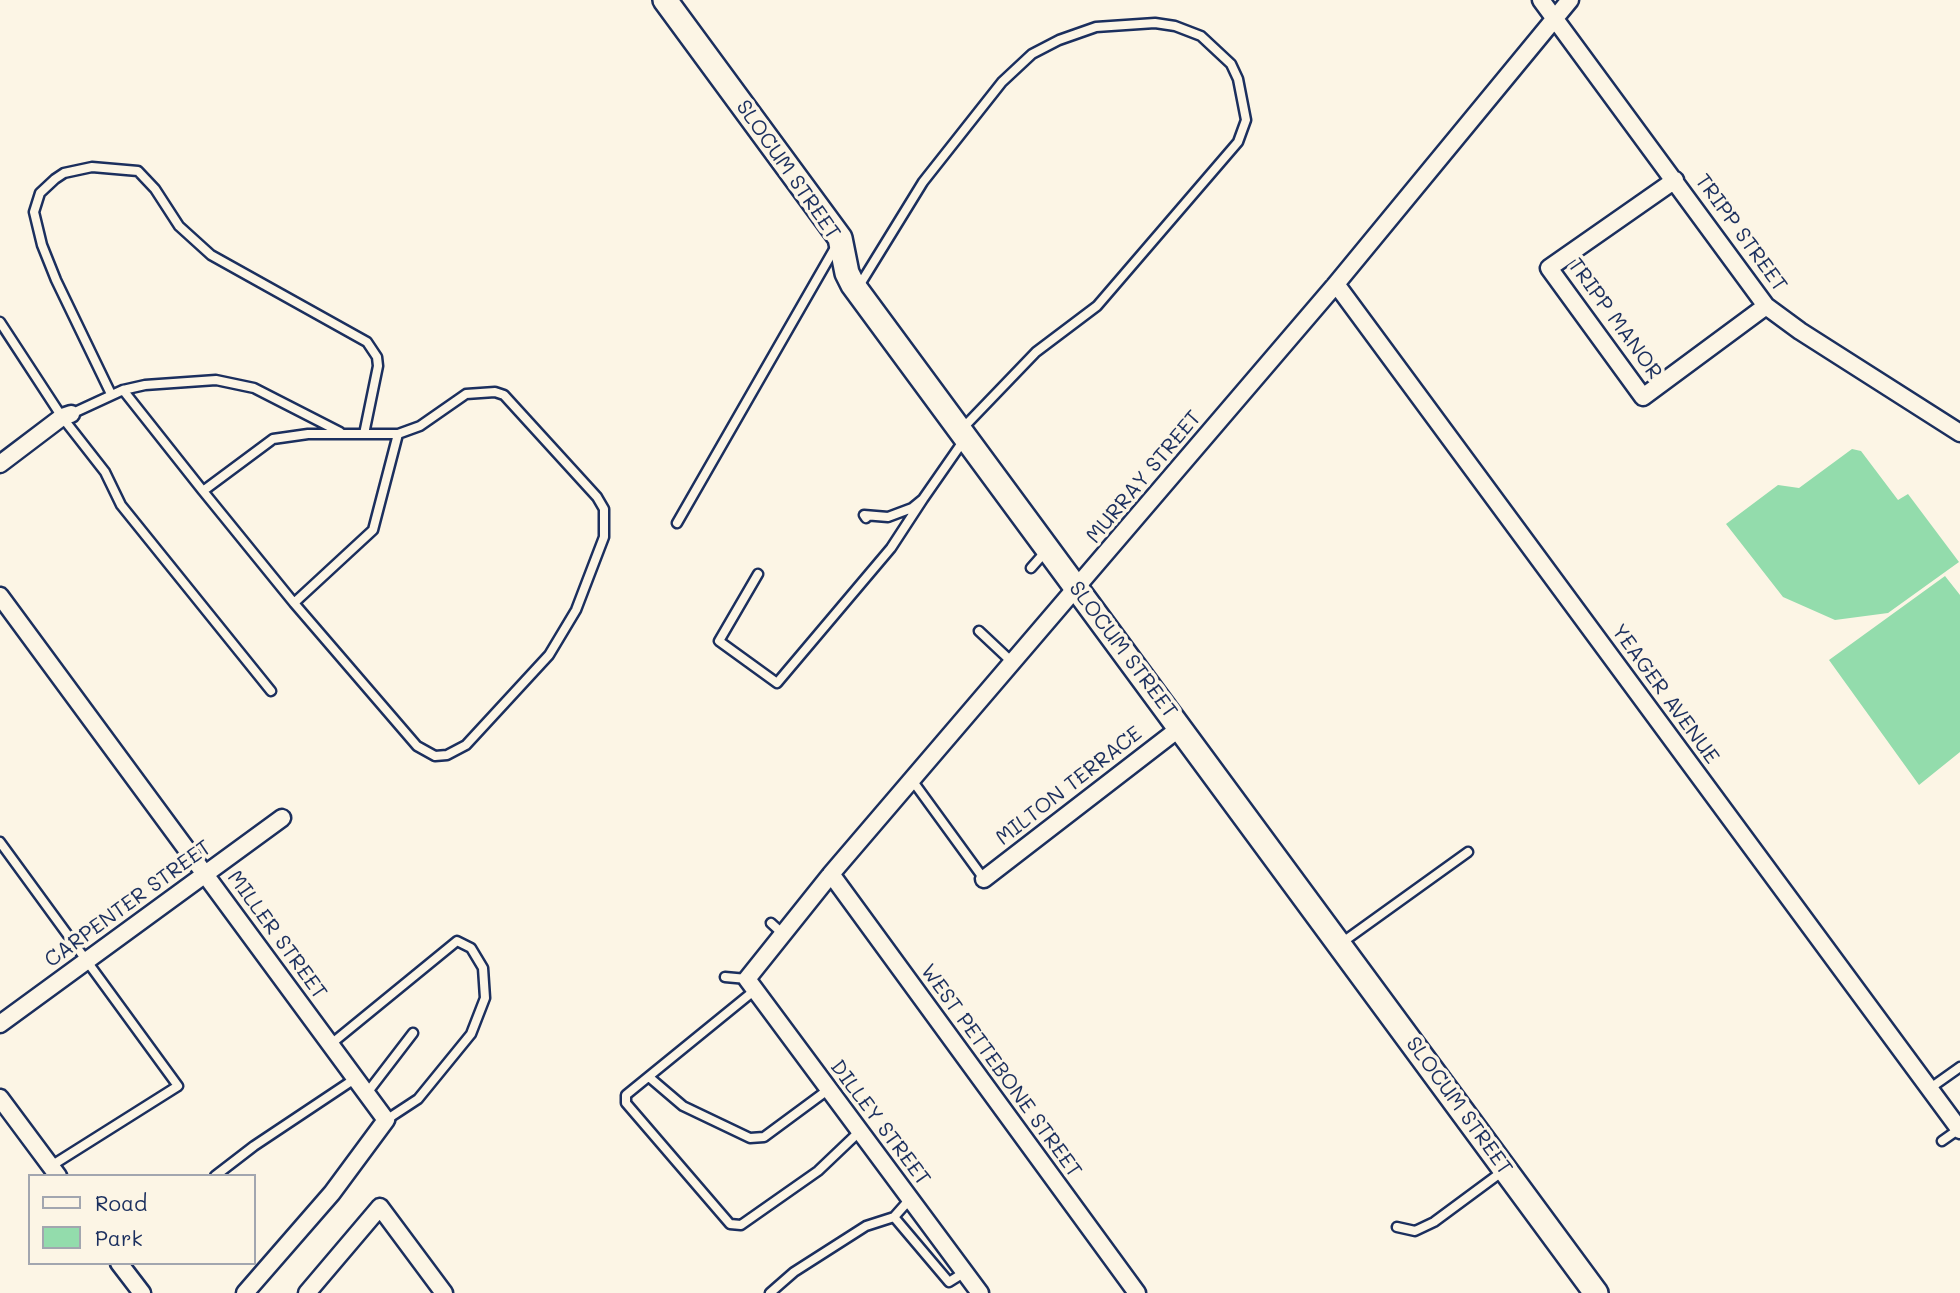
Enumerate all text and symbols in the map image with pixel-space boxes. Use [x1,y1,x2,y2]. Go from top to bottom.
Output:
street label: SLOCUM STREET [730,95,846,245]
street label: TRIPP STREET [1690,169,1792,297]
street label: TRIPP MANOR [1563,254,1667,384]
street label: MURRAY STREET [1081,406,1207,548]
street label: SLOCUM STREET [1063,577,1183,723]
street label: YEAGER AVENUE [1606,619,1724,769]
street label: MILTON TERRACE [991,721,1147,851]
street label: CARPENTER STREET [40,835,216,973]
street label: MILLER STREET [222,866,332,1004]
street label: WEST PETTEBONE STREET [915,959,1087,1183]
street label: SLOCUM STREET [1400,1032,1518,1180]
street label: DILLEY STREET [825,1055,935,1191]
legend [28,1174,256,1265]
text: Road [95,1189,147,1216]
text: Park [95,1224,143,1251]

